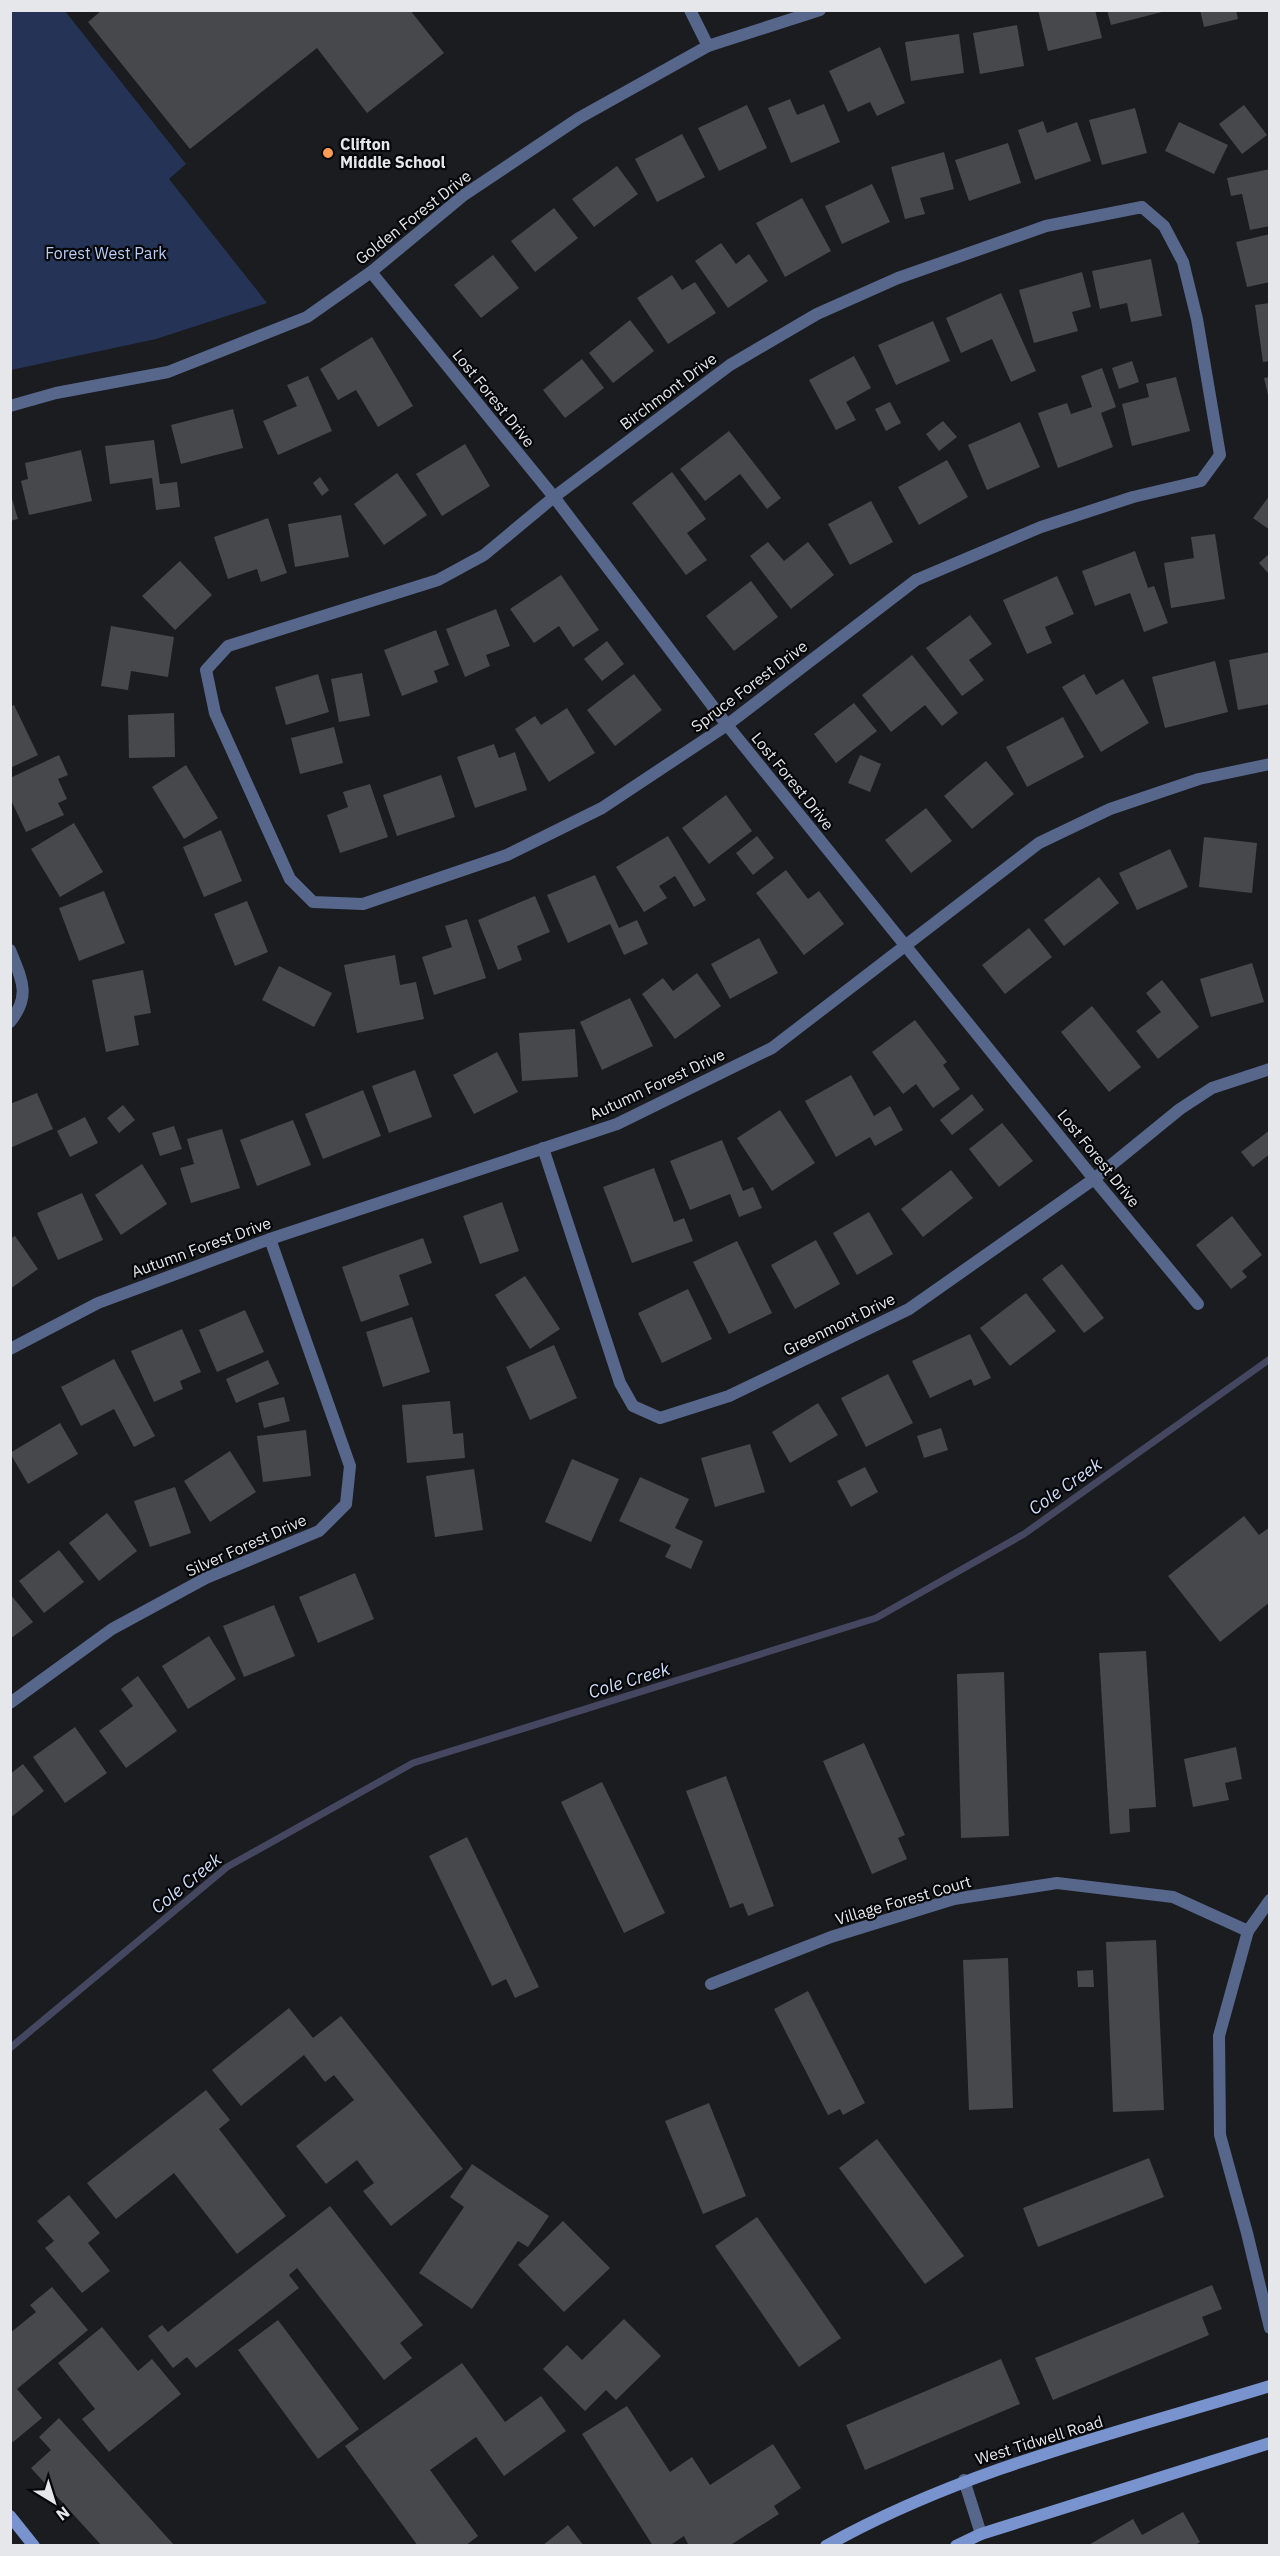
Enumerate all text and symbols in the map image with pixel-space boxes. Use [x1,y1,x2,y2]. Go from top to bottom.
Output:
place label: Clifton Middle School [340,134,446,172]
marker: Clifton Middle School [321,146,335,160]
street label: Golden Forest Drive [351,165,475,268]
park label: Forest West Park [45,243,167,263]
street label: Lost Forest Drive [448,345,540,451]
street label: Birchmont Drive [616,348,720,434]
street label: Spruce Forest Drive [687,636,811,736]
street label: Lost Forest Drive [747,728,839,834]
street label: Autumn Forest Drive [586,1044,728,1124]
street label: Lost Forest Drive [1053,1105,1145,1211]
street label: Autumn Forest Drive [128,1212,274,1282]
street label: Greenmont Drive [780,1288,898,1360]
water label: Cole Creek [1024,1452,1107,1520]
street label: Silver Forest Drive [183,1509,310,1581]
water label: Cole Creek [585,1657,673,1703]
water label: Cole Creek [146,1847,226,1918]
street label: Village Forest Court [833,1871,973,1929]
street label: West Tidwell Road [973,2411,1105,2469]
north arrow [24,2472,84,2532]
text: N [53,2502,74,2525]

